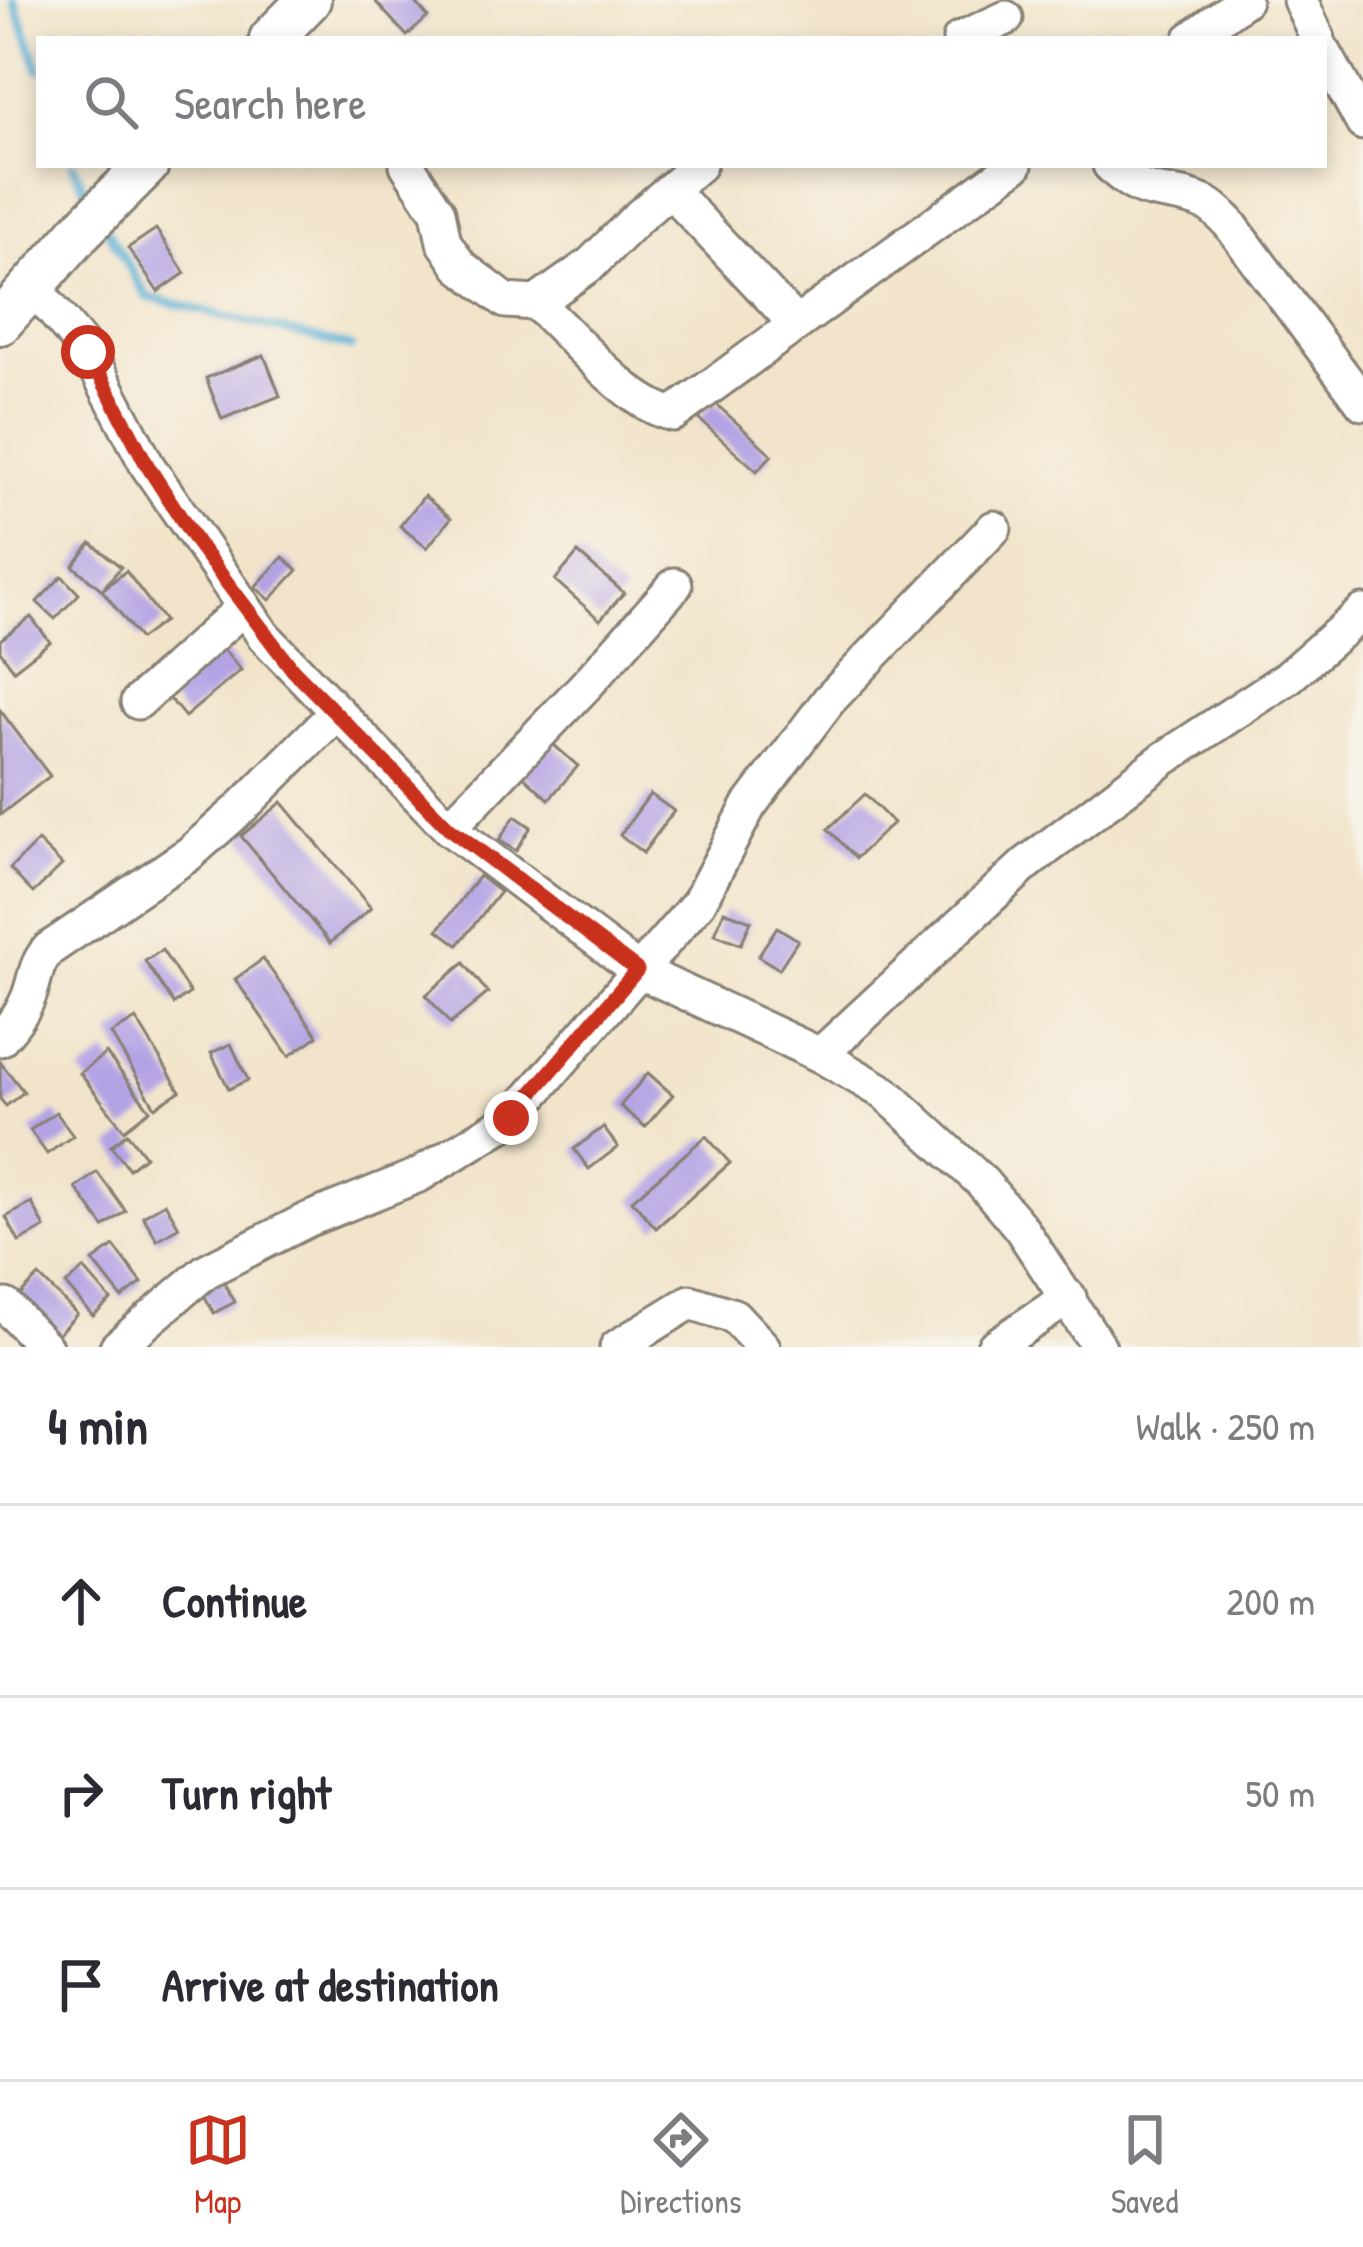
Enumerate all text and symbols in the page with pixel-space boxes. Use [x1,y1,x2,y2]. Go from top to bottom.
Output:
search box [36,36,1327,168]
icon: search [78,69,144,135]
text: Search here [174,72,366,133]
route start [61,325,115,379]
route end [484,1091,538,1145]
text: 4 min [48,1391,148,1460]
text: Walk · 250 m [1136,1399,1315,1452]
icon: ahead [48,1568,114,1634]
text: Continue [162,1570,307,1631]
text: 200 m [1226,1574,1315,1627]
icon: right [48,1760,114,1826]
text: Turn right [162,1762,331,1823]
text: 50 m [1246,1766,1315,1819]
icon: arrive [48,1952,114,2018]
text: Arrive at destination [162,1954,499,2015]
tab: Map [185,2107,251,2223]
tab: Directions [620,2107,742,2223]
tab: Saved [1111,2107,1178,2223]

